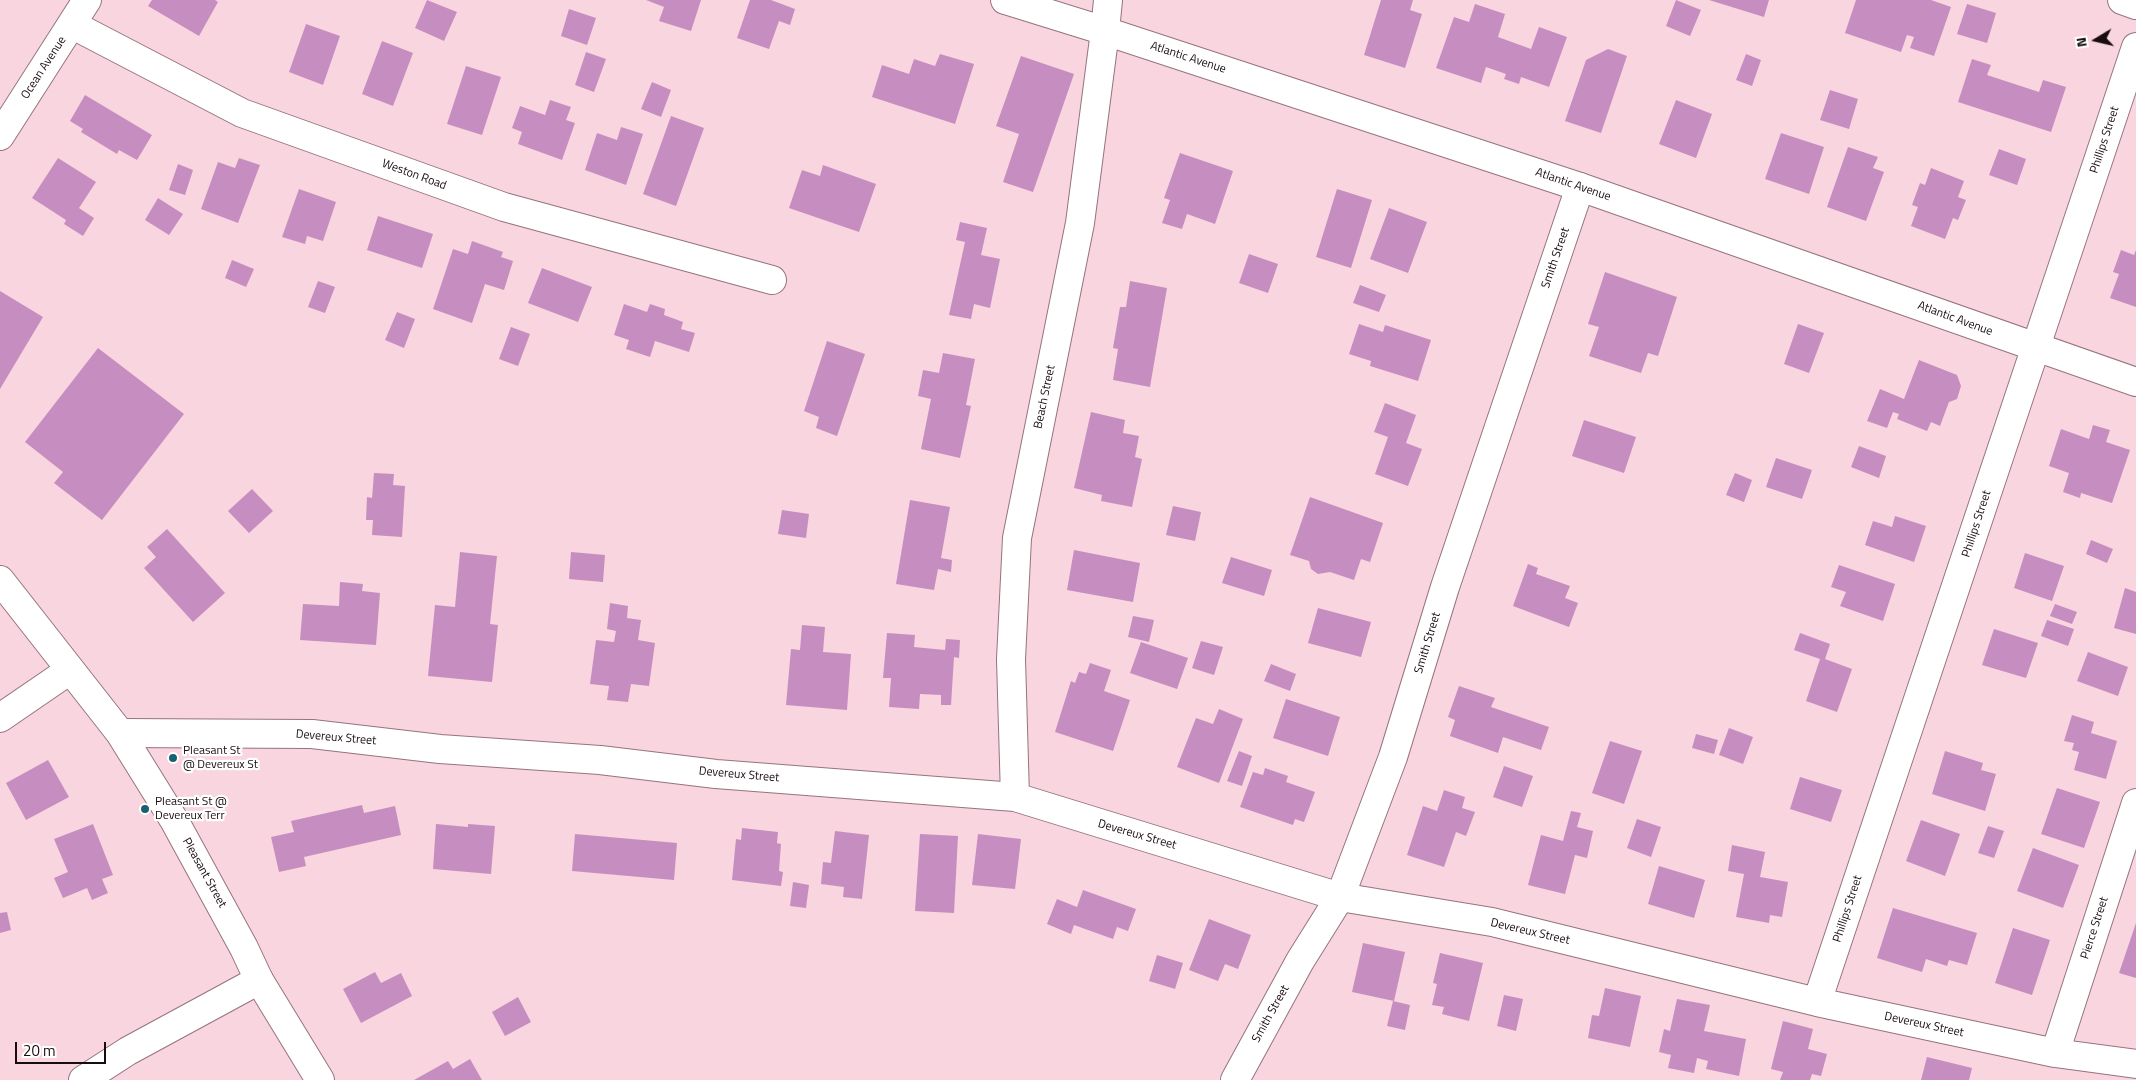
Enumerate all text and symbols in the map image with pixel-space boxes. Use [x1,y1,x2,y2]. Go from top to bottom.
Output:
north arrow [2071,15,2121,65]
street label: Ocean Avenue [18,34,70,102]
text: N [2070,36,2092,49]
street label: Atlantic Avenue [1148,39,1228,77]
street label: Phillips Street [2087,105,2123,175]
street label: Weston Road [380,157,448,193]
street label: Atlantic Avenue [1533,165,1613,205]
street label: Smith Street [1539,226,1573,290]
street label: Atlantic Avenue [1916,299,1994,339]
street label: Beach Street [1031,364,1059,430]
street label: Phillips Street [1959,489,1995,559]
street label: Smith Street [1412,611,1444,675]
street label: Devereux Street [295,727,377,749]
place label: Pleasant St @ Devereux St [183,744,258,772]
marker: Pleasant St @ Devereux St [167,752,179,764]
street label: Devereux Street [698,764,780,786]
place label: Pleasant St @ Devereux Terr [155,795,227,823]
marker: Pleasant St @ Devereux Terr [139,803,151,815]
street label: Devereux Street [1096,817,1178,853]
street label: Pleasant Street [179,836,229,910]
street label: Phillips Street [1830,874,1866,944]
street label: Pierce Street [2078,895,2112,961]
street label: Devereux Street [1489,916,1571,948]
street label: Smith Street [1249,983,1293,1045]
street label: Devereux Street [1883,1010,1965,1040]
scale bar [18,1032,109,1064]
text: 20 m [23,1039,56,1062]

